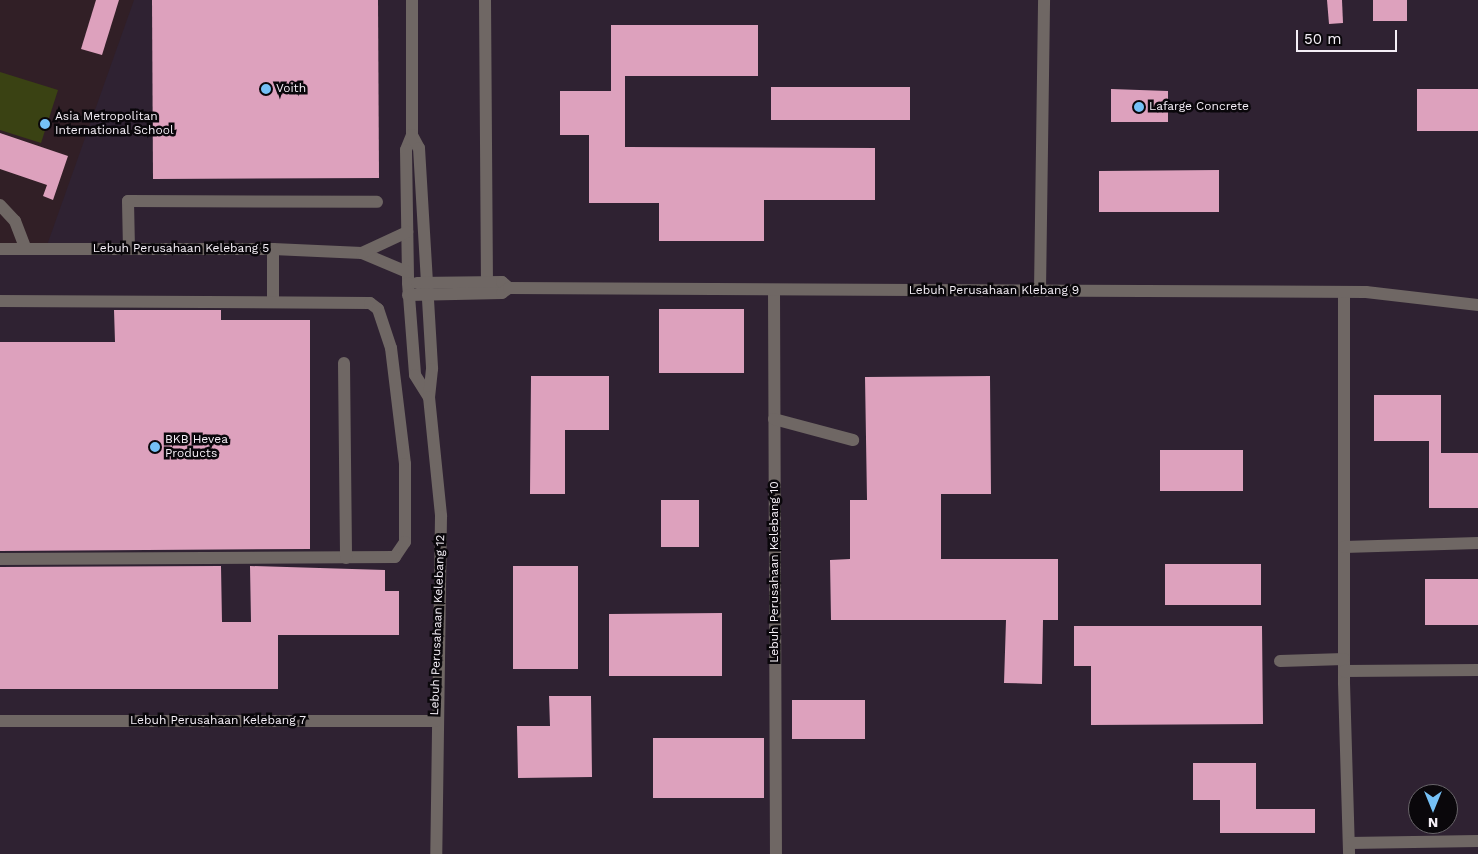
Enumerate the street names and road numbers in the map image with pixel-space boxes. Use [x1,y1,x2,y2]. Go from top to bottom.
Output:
street label: Lebuh Perusahaan Kelebang 5 [93,242,269,256]
street label: Lebuh Perusahaan Klebang 9 [909,284,1079,298]
street label: Lebuh Perusahaan Kelebang 10 [768,481,782,663]
street label: Lebuh Perusahaan Kelebang 12 [428,534,448,716]
street label: Lebuh Perusahaan Kelebang 7 [130,714,306,728]

